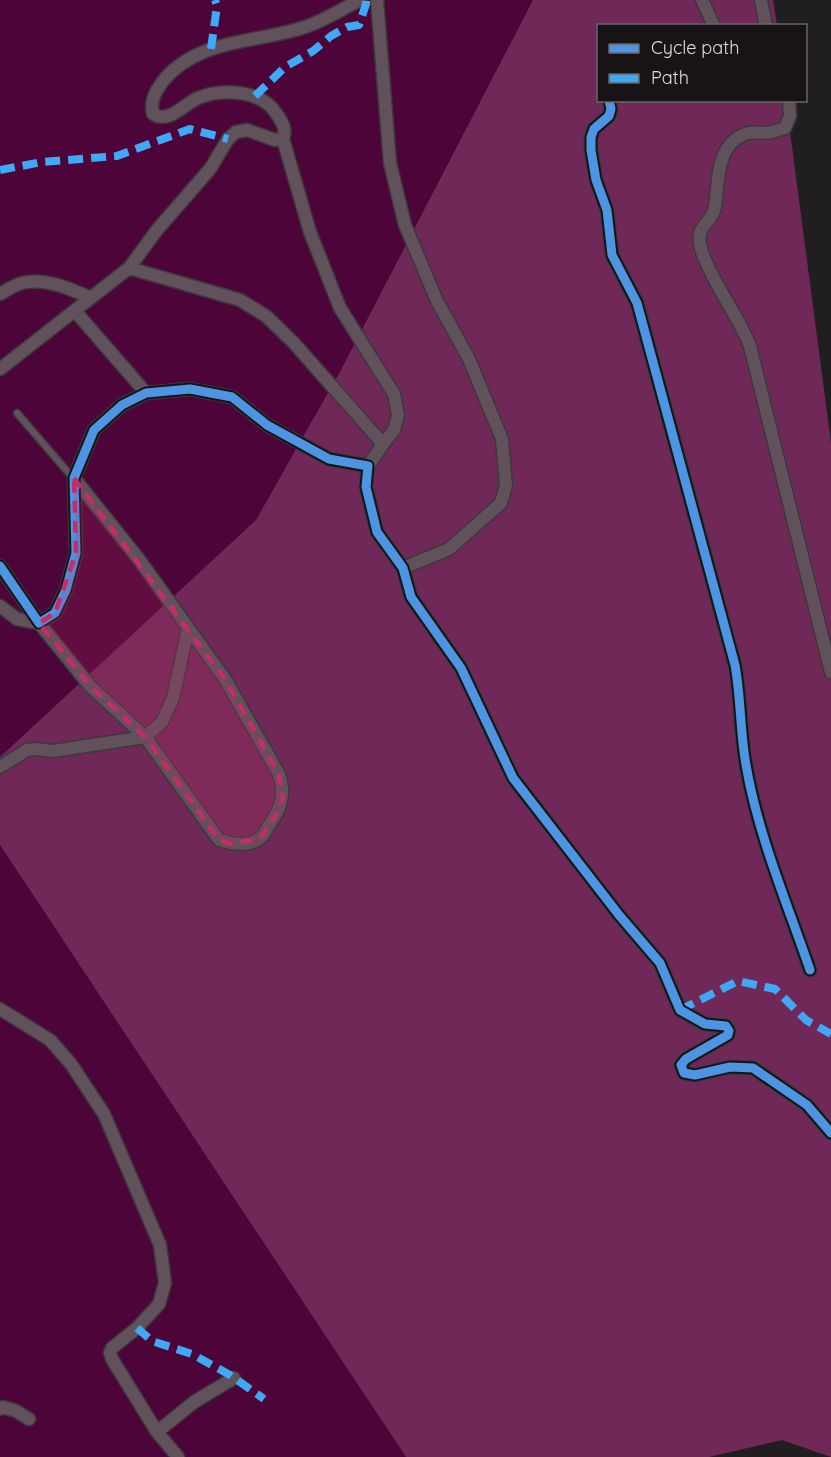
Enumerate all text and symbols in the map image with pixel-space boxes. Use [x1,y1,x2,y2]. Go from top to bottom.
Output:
legend [597,24,807,102]
text: Cycle path [651,36,739,59]
text: Path [651,66,689,89]

